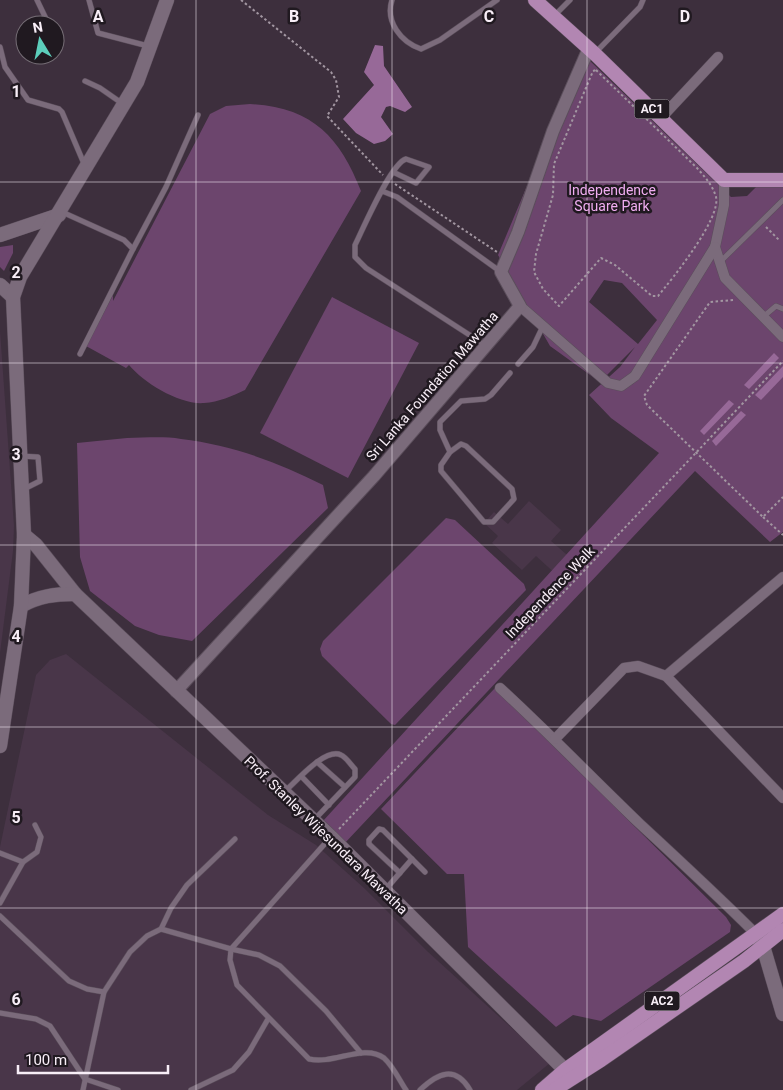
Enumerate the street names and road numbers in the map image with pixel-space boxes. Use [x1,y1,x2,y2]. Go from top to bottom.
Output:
road number: AC1 [634,100,670,118]
street label: Sri Lanka Foundation Mawatha [363,308,501,464]
street label: Independence Walk [502,542,599,641]
street label: Prof. Stanley Wijesundara Mawatha [241,753,411,917]
road number: AC2 [644,991,680,1010]

